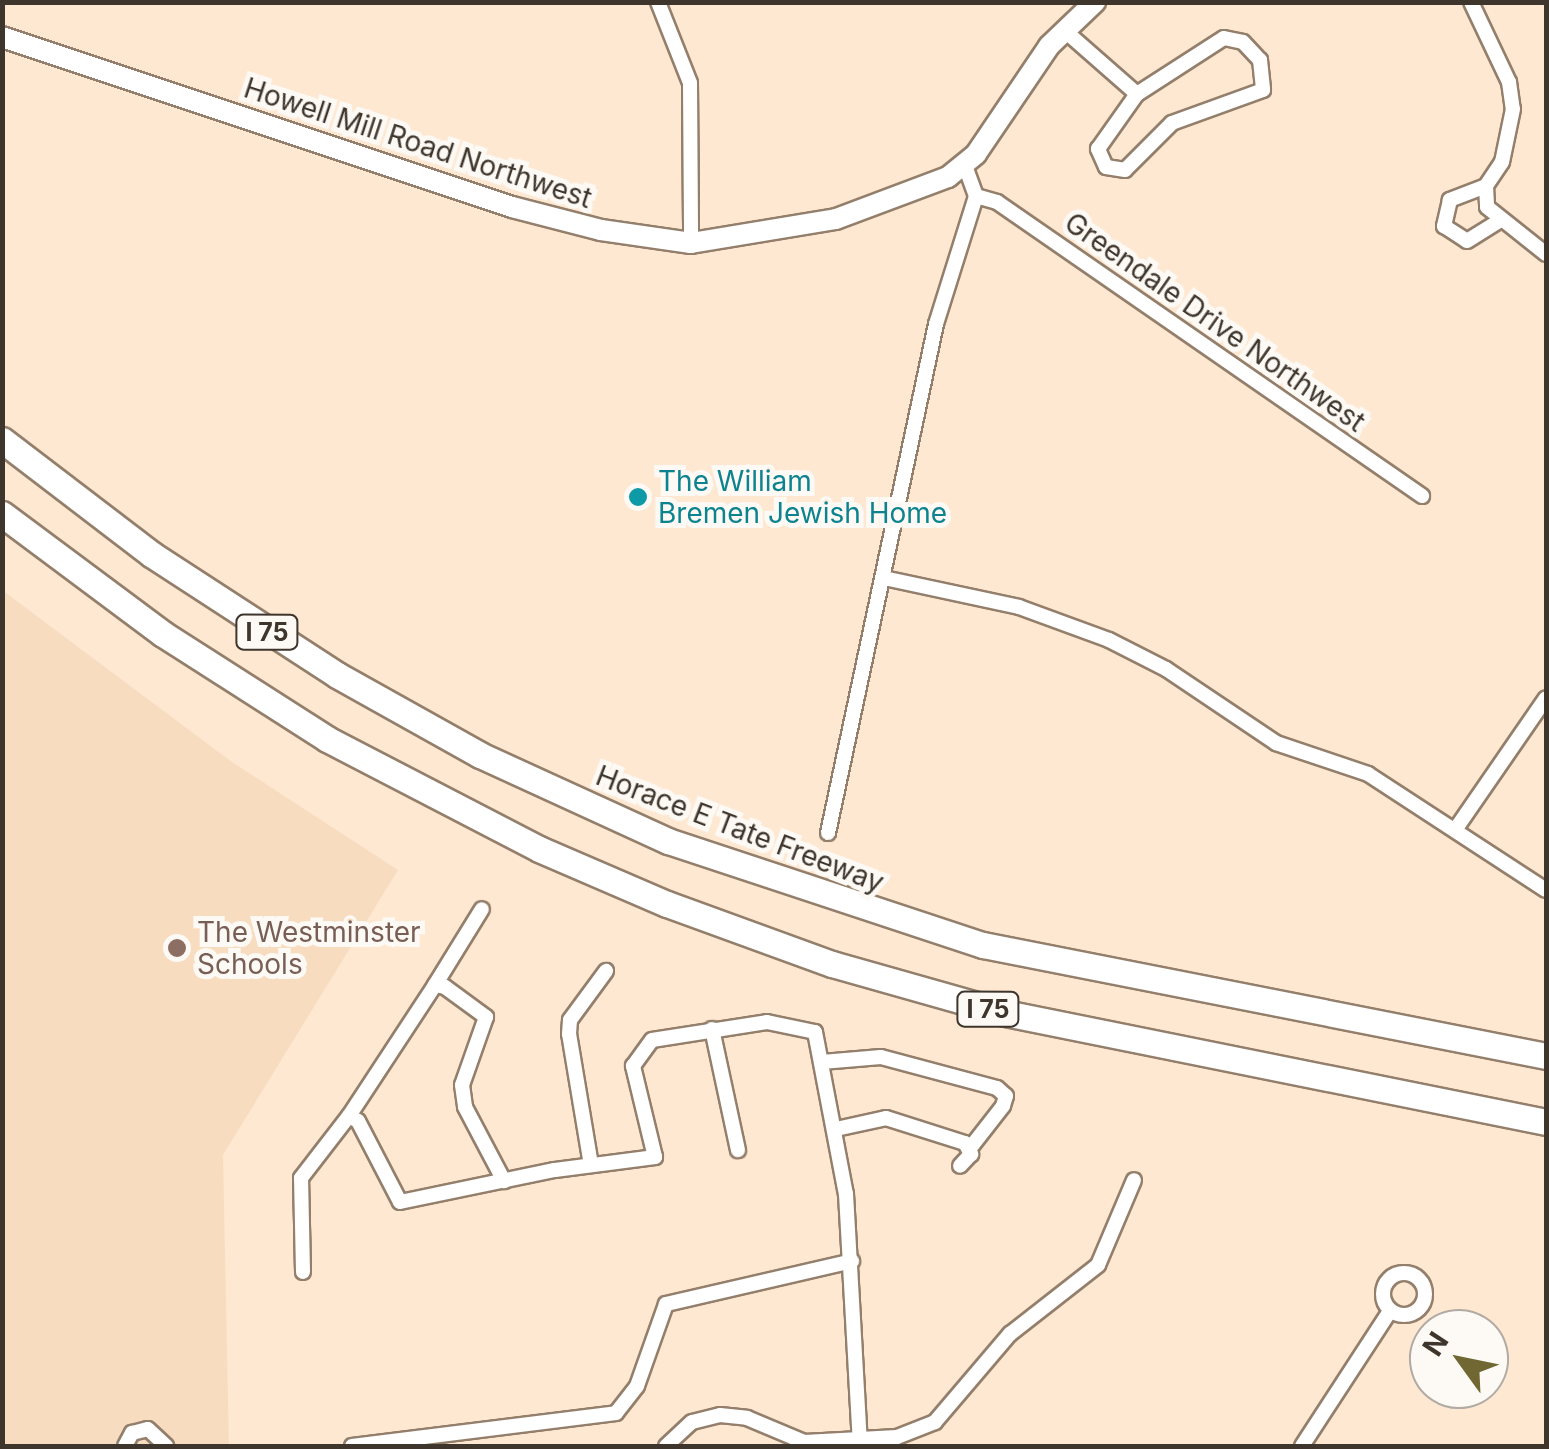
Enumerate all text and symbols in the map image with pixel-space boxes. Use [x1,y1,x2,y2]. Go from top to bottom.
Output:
street label: Howell Mill Road Northwest [240,71,596,215]
street label: Greendale Drive Northwest [1058,205,1372,439]
place label: The William Bremen Jewish Home [658,464,947,530]
marker: The William Bremen Jewish Home [627,486,649,508]
road number: I 75 [234,612,300,652]
street label: Horace E Tate Freeway [591,759,889,899]
place label: The Westminster Schools [197,915,421,981]
marker: The Westminster Schools [166,937,188,959]
road number: I 75 [956,989,1020,1029]
north arrow [1409,1309,1509,1409]
text: N [1415,1326,1456,1362]

